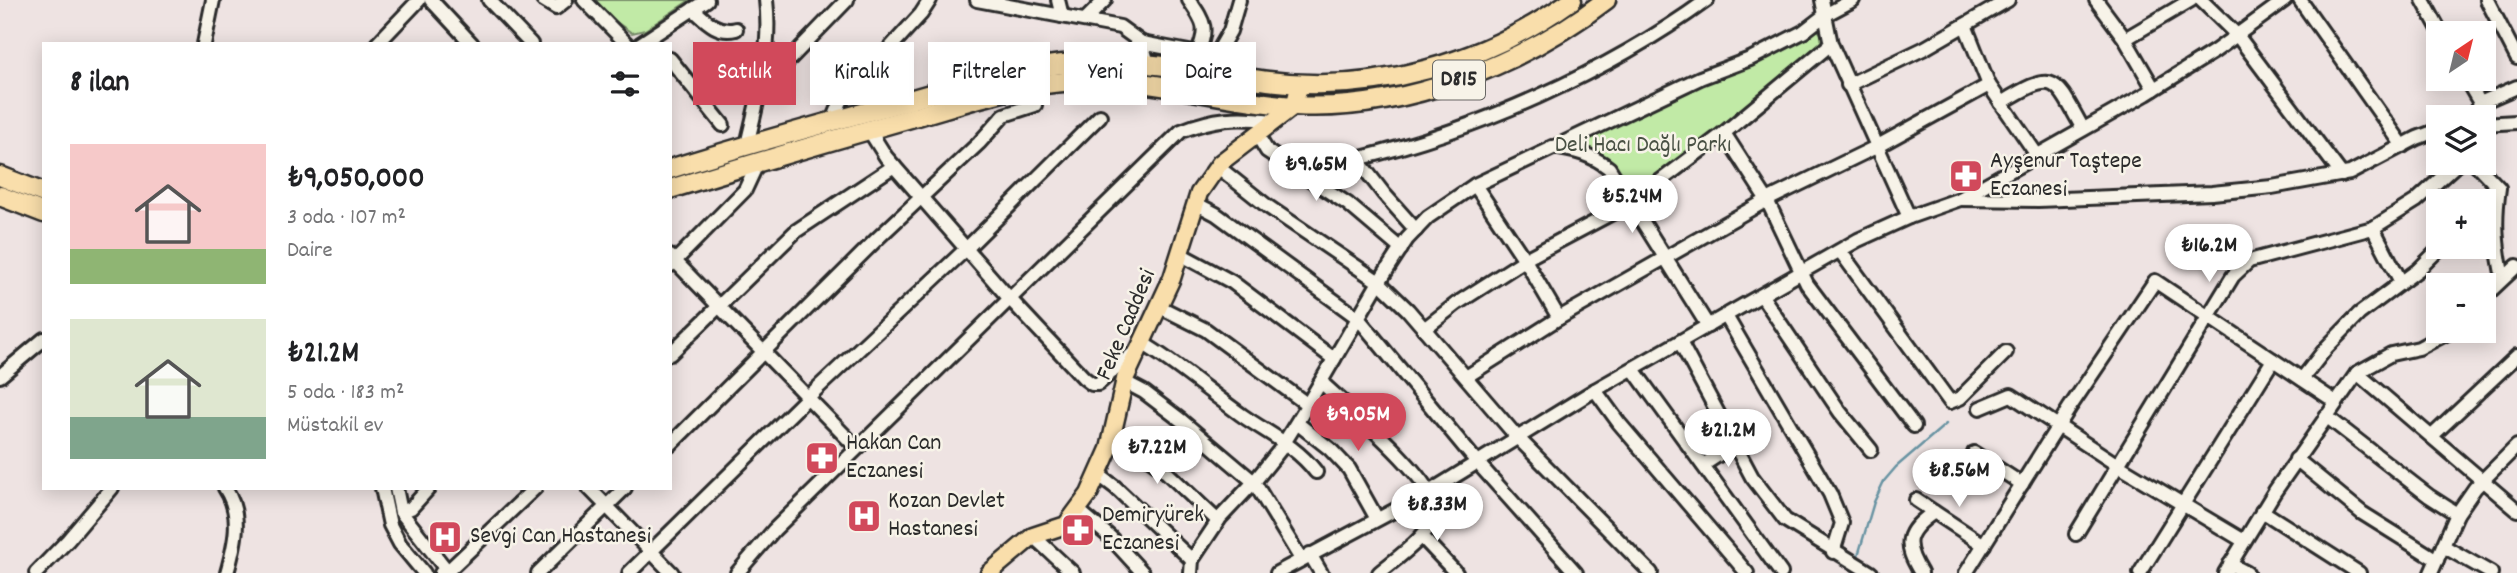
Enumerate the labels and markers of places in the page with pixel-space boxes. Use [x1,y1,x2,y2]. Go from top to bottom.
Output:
pin: ₺9.65M [1259,144,1373,203]
place label: Ayşenur Taştepe Eczanesi [1990,145,2142,207]
pharmacy icon: Ayşenur Taştepe Eczanesi [1947,157,1985,195]
pin: ₺5.24M [1575,176,1689,235]
pin: ₺16.2M [2152,224,2266,284]
pin: ₺9.05M [1301,393,1415,453]
pin: ₺21.2M [1671,410,1785,469]
pin: ₺7.22M [1100,426,1214,486]
place label: Hakan Can Eczanesi [846,427,941,489]
pharmacy icon: Hakan Can Eczanesi [803,439,841,477]
pin: ₺8.56M [1902,449,2016,509]
pin: ₺8.33M [1380,484,1494,543]
place label: Kozan Devlet Hastanesi [888,485,1005,547]
hospital icon: Kozan Devlet Hastanesi [845,497,883,535]
place label: Demiryürek Eczanesi [1102,499,1204,561]
pharmacy icon: Demiryürek Eczanesi [1059,511,1097,549]
hospital icon: Sevgi Can Hastanesi [426,518,464,556]
place label: Sevgi Can Hastanesi [470,520,651,554]

